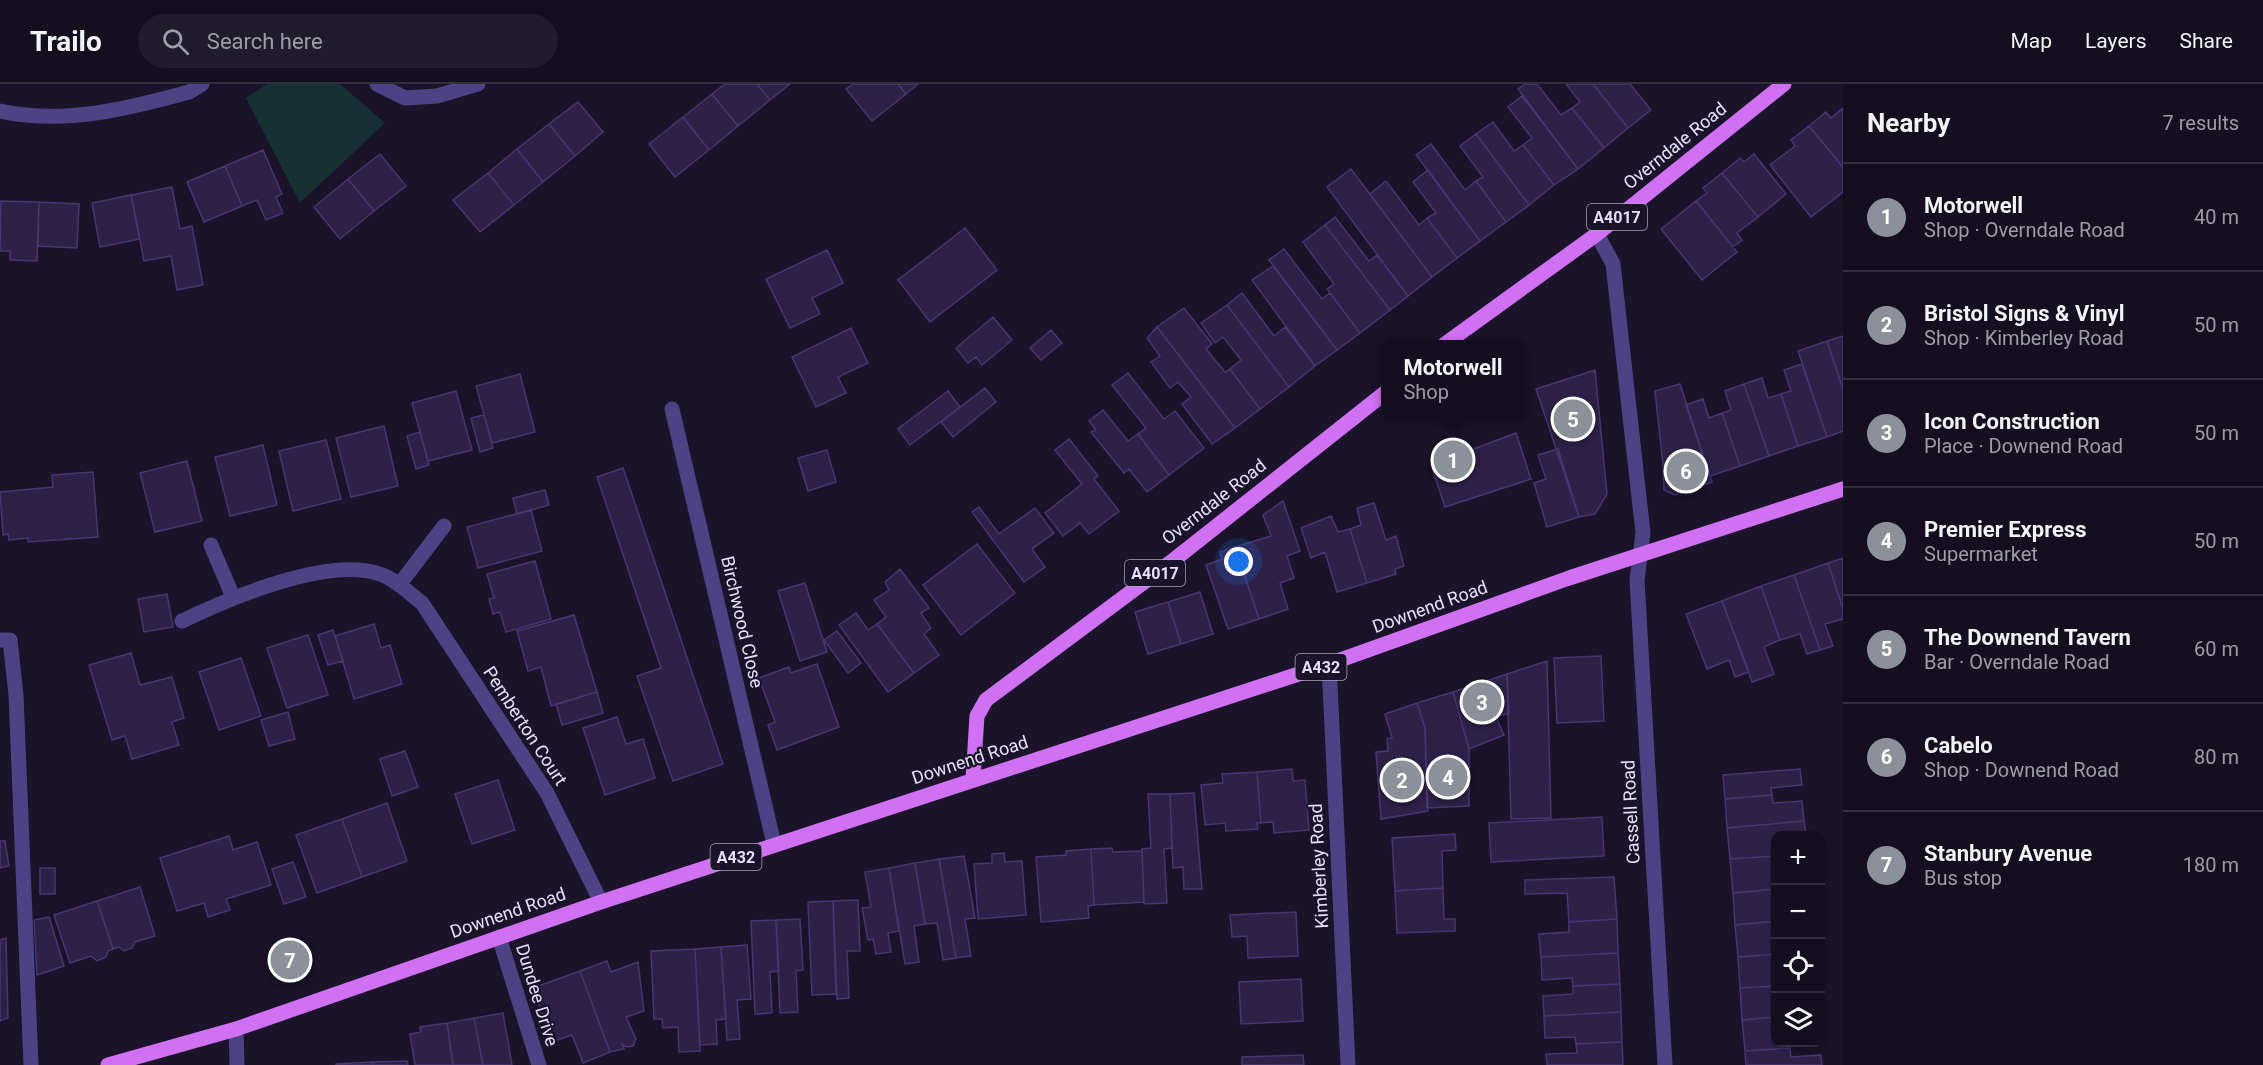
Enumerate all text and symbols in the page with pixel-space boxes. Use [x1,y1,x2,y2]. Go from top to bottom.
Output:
search box [138,14,558,68]
text: Trailo [30,25,102,58]
icon: search [159,25,192,58]
text: Search here [207,29,323,54]
text: Map [2010,29,2052,53]
text: Layers [2085,29,2146,53]
text: Share [2179,29,2233,53]
street label: Overndale Road [1619,98,1730,193]
text: Nearby [1867,108,1950,138]
text: 7 results [2163,111,2239,135]
text: Motorwell [1924,193,2023,218]
road number: A4017 [1587,204,1647,230]
text: 1 [1881,205,1892,229]
text: 40 m [2194,205,2239,229]
text: Shop · Overndale Road [1924,218,2125,242]
text: Bristol Signs & Vinyl [1924,301,2124,326]
text: 2 [1881,313,1892,337]
text: 50 m [2194,313,2239,337]
text: Shop · Kimberley Road [1924,326,2124,350]
popup [1381,340,1525,418]
text: Motorwell [1403,355,1503,380]
text: Shop [1403,380,1449,404]
pin: 5 [1554,396,1592,442]
text: Icon Construction [1924,409,2100,434]
text: 3 [1881,421,1892,445]
text: 50 m [2194,421,2239,445]
text: Place · Downend Road [1924,434,2123,458]
pin: 1 [1434,438,1472,482]
pin: 6 [1666,448,1706,494]
street label: Overndale Road [1158,454,1270,549]
text: Premier Express [1924,517,2086,542]
text: 4 [1881,529,1892,553]
text: 50 m [2194,529,2239,553]
text: Supermarket [1924,542,2038,566]
your location [1224,547,1253,576]
street label: Birchwood Close [717,554,768,690]
road number: A4017 [1125,560,1185,586]
street label: Downend Road [1369,576,1490,637]
text: The Downend Tavern [1924,625,2131,650]
text: 5 [1881,637,1892,661]
text: 60 m [2194,637,2239,661]
text: Bar · Overndale Road [1924,650,2110,674]
road number: A432 [1296,654,1346,680]
street label: Pemberton Court [479,662,572,789]
pin: 3 [1462,680,1502,724]
street label: Downend Road [909,731,1031,788]
text: Cabelo [1924,733,1993,758]
text: 6 [1881,745,1892,769]
text: 80 m [2194,745,2239,769]
pin: 4 [1428,754,1468,800]
pin: 2 [1382,758,1422,802]
text: Shop · Downend Road [1924,758,2119,782]
street label: Cassell Road [1617,759,1644,865]
street label: Kimberley Road [1305,803,1332,929]
map controls [1771,831,1825,1047]
button: + [1771,831,1825,885]
text: Stanbury Avenue [1924,841,2092,866]
road number: A432 [710,844,762,870]
text: 7 [1881,853,1892,877]
text: 180 m [2183,853,2239,877]
text: Bus stop [1924,866,2002,890]
street label: Downend Road [447,883,568,942]
button: − [1771,885,1825,939]
pin: 7 [270,938,310,982]
button: locate [1771,939,1825,993]
street label: Dundee Drive [512,941,563,1049]
button: layers [1771,993,1825,1047]

